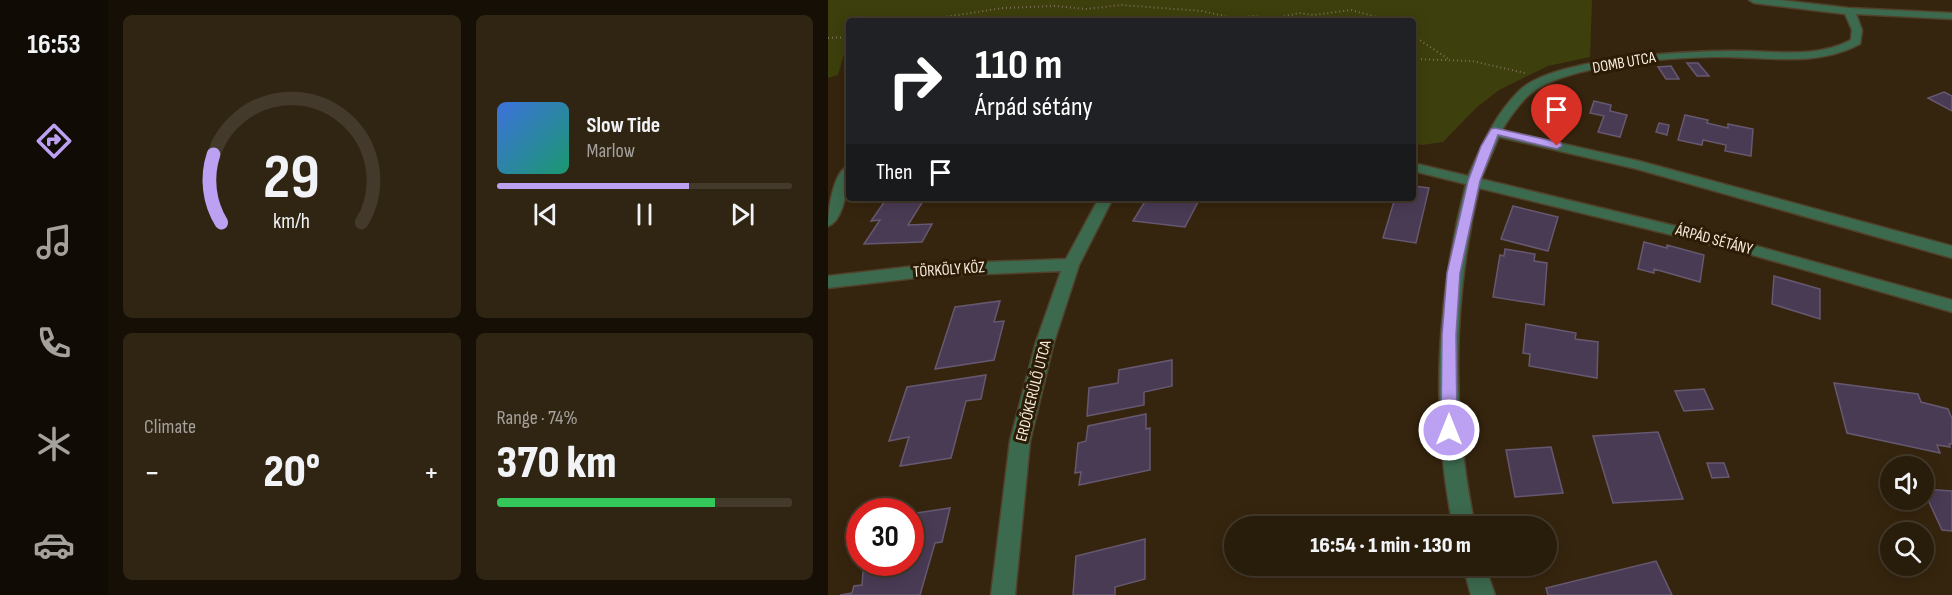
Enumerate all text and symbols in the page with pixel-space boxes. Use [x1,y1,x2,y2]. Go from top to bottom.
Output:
text: 16:53 [27,29,81,61]
text: 110 m [975,40,1062,91]
icon: right [876,42,954,120]
street label: DOMB UTCA [1591,48,1657,78]
pin [1531,84,1582,146]
text: Árpád sétány [975,91,1093,123]
icon: arrive [1540,93,1573,126]
text: Slow Tide [587,112,660,139]
icon: directions [33,120,75,162]
text: Marlow [587,139,635,163]
text: 29 [263,142,320,217]
icon: arrive [924,156,957,189]
text: Then [876,159,912,186]
icon: previous [529,198,562,231]
icon: pause [628,198,661,231]
icon: next [726,198,759,231]
text: km/h [273,210,310,235]
street label: ÁRPÁD SÉTÁNY [1672,220,1755,259]
icon: music [33,221,75,263]
street label: TÖRKÖLY KÖZ [912,258,986,282]
icon: phone [33,322,75,364]
street label: ERDŐKERÜLŐ UTCA [1012,338,1056,444]
position arrow [1417,398,1481,462]
text: Range · 74% [497,406,578,430]
text: Climate [144,415,196,439]
icon: climate [33,423,75,465]
text: 370 km [497,436,617,491]
text: 20° [263,445,320,500]
text: − [144,453,160,493]
text: + [423,453,440,493]
map controls [1880,456,1934,576]
button: sound [1880,456,1934,510]
speed limit sign: 30 [846,498,924,576]
button: search [1880,522,1934,576]
icon: car [33,524,75,566]
text: 16:54 · 1 min · 130 m [1310,532,1471,559]

